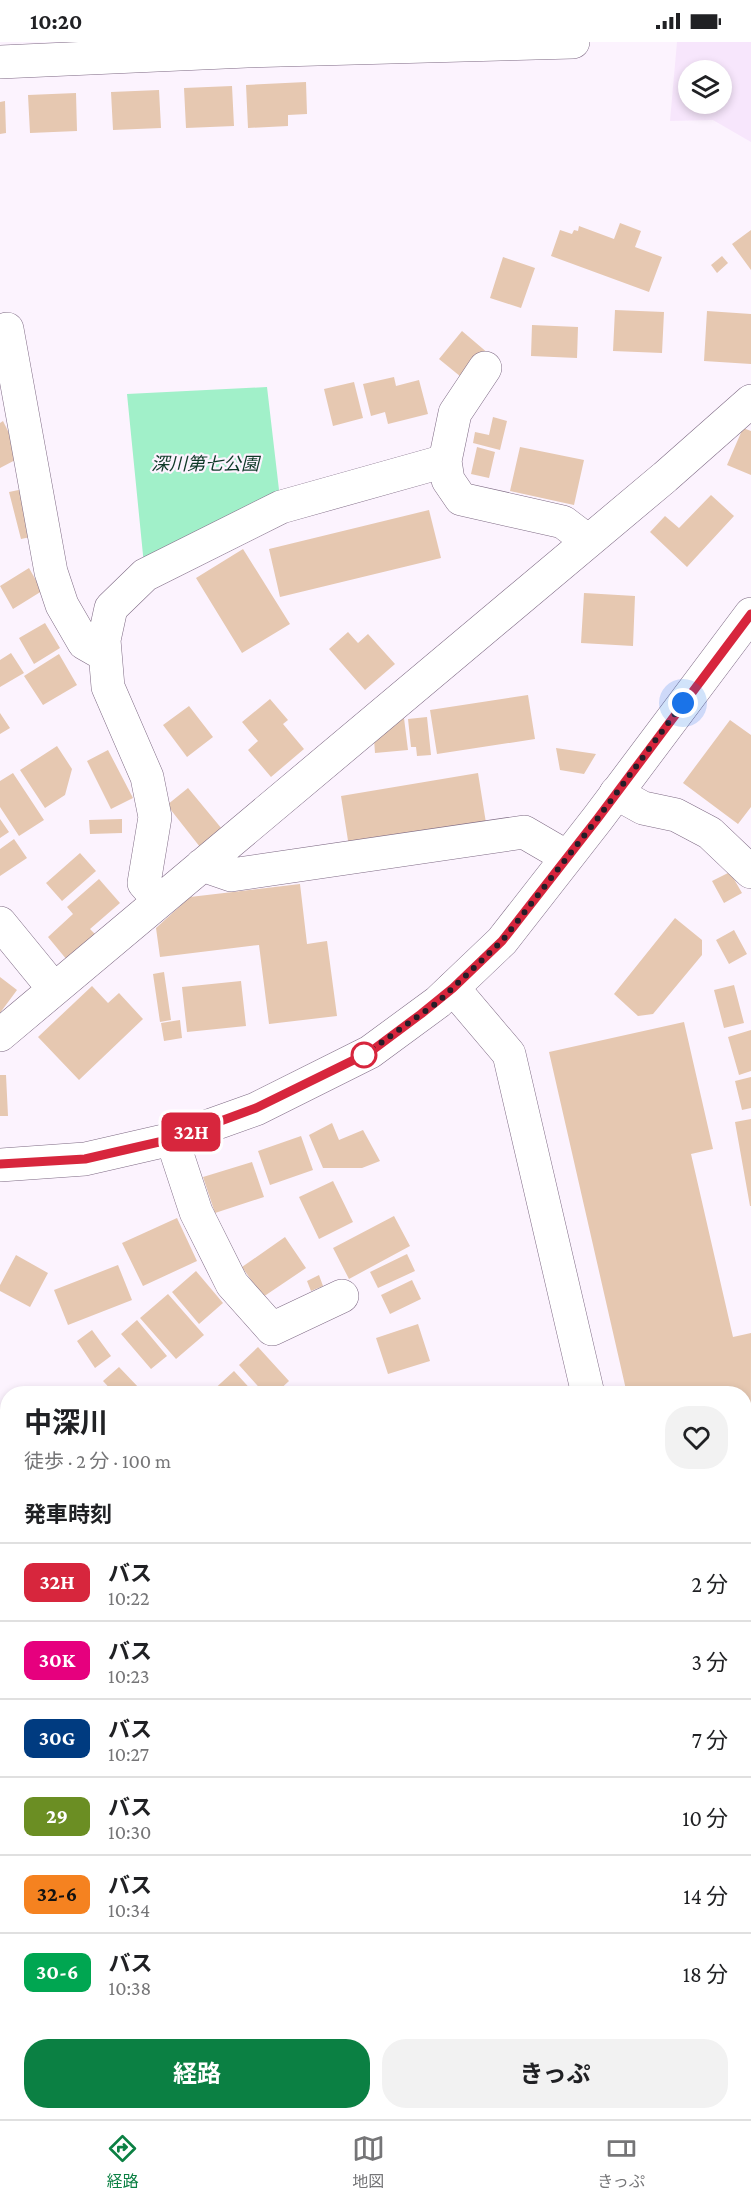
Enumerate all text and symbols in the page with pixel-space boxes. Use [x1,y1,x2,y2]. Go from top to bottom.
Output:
text: 10:20 [30,9,82,34]
map controls [678,60,732,114]
button: layers [678,60,732,114]
park label: 深川第七公園 [151,454,262,474]
your location [668,688,698,718]
unlabelled marker [351,1042,377,1068]
line badge: 32H [156,1112,225,1152]
text: 32H [173,1120,209,1144]
button: heart [665,1406,728,1469]
text: 中深川 [24,1407,108,1438]
text: 徒歩 · 2 分 · 100 m [24,1450,171,1472]
text: 発車時刻 [24,1502,112,1527]
text: バス [108,1561,152,1586]
text: 32H [39,1570,75,1594]
text: 2 分 [691,1572,728,1597]
text: 10:22 [108,1587,149,1609]
text: バス [108,1639,152,1664]
text: 30K [39,1648,75,1672]
text: 3 分 [691,1650,728,1675]
text: 10:23 [108,1665,150,1687]
text: バス [108,1717,152,1742]
text: 30G [39,1726,75,1750]
text: 7 分 [692,1728,728,1753]
text: 10:27 [108,1743,149,1765]
text: バス [108,1795,152,1820]
text: 29 [46,1804,68,1828]
text: 10 分 [682,1806,728,1831]
text: 10:30 [108,1821,151,1843]
text: バス [108,1873,152,1898]
text: 32-6 [37,1882,77,1906]
text: 14 分 [683,1884,728,1909]
text: 10:34 [108,1899,150,1921]
text: バス [109,1951,153,1976]
text: 30-6 [36,1960,79,1984]
text: 18 分 [683,1962,728,1987]
text: 10:38 [109,1977,151,1999]
button: 経路 [24,2039,370,2108]
button: きっぷ [382,2039,728,2108]
tab: 経路 [106,2132,139,2192]
tab: 地図 [352,2132,385,2192]
tab: きっぷ [597,2132,645,2192]

